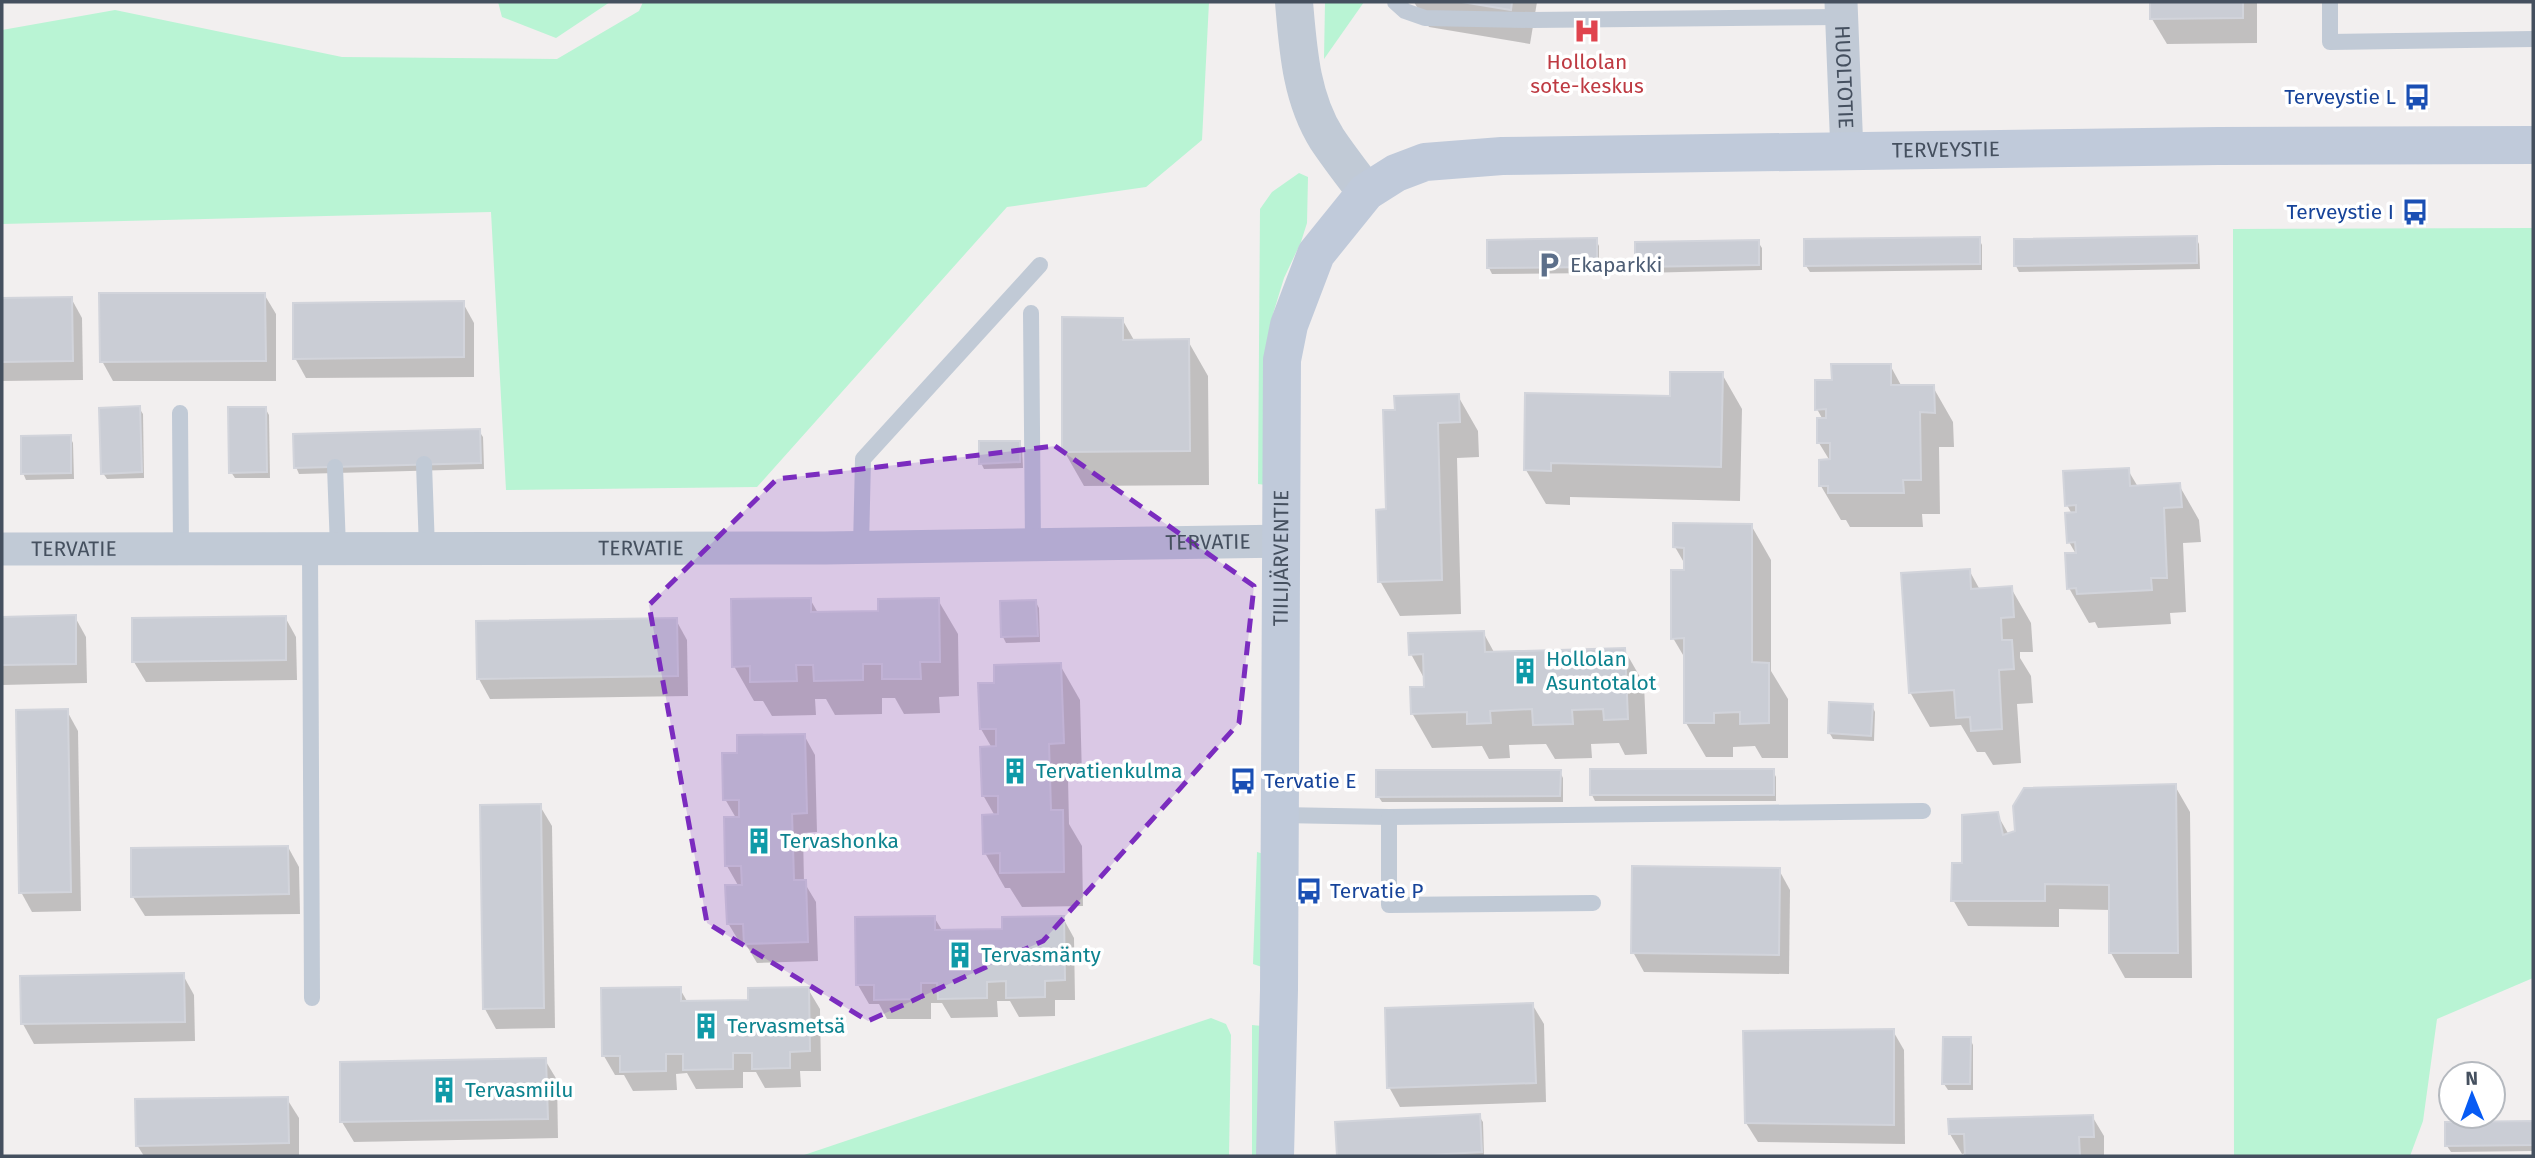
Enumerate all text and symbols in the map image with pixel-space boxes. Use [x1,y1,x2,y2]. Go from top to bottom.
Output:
hospital icon: Hollolan sote-keskus [1572,16,1602,46]
street label: HUOLTOTIE [1829,25,1859,129]
place label: Hollolan sote-keskus [1530,49,1644,99]
bus stop icon: Terveystie L [2402,82,2432,112]
place label: Terveystie L [2284,84,2397,110]
street label: TERVEYSTIE [1892,136,2000,164]
bus stop icon: Terveystie I [2400,197,2430,227]
place label: Terveystie I [2286,199,2394,225]
parking icon: Ekaparkki [1534,250,1564,280]
place label: Ekaparkki [1570,252,1662,278]
street label: TIILIJÄRVENTIE [1268,490,1294,626]
street label: TERVATIE [1165,528,1251,556]
street label: TERVATIE [598,535,684,561]
street label: TERVATIE [31,536,117,562]
place label: Hollolan Asuntotalot [1546,646,1657,696]
building icon: Hollolan Asuntotalot [1510,656,1540,686]
building icon: Tervatienkulma [1000,756,1030,786]
place label: Tervatienkulma [1036,758,1182,784]
bus stop icon: Tervatie E [1228,766,1258,796]
place label: Tervatie E [1264,768,1356,794]
building icon: Tervashonka [744,826,774,856]
place label: Tervashonka [780,828,899,854]
bus stop icon: Tervatie P [1294,876,1324,906]
place label: Tervatie P [1330,878,1423,904]
building icon: Tervasmänty [945,940,975,970]
place label: Tervasmänty [981,942,1101,968]
building icon: Tervasmetsä [691,1011,721,1041]
place label: Tervasmetsä [727,1013,845,1039]
north arrow [2437,1060,2507,1130]
text: N [2465,1067,2478,1090]
building icon: Tervasmiilu [429,1075,459,1105]
place label: Tervasmiilu [465,1077,574,1103]

